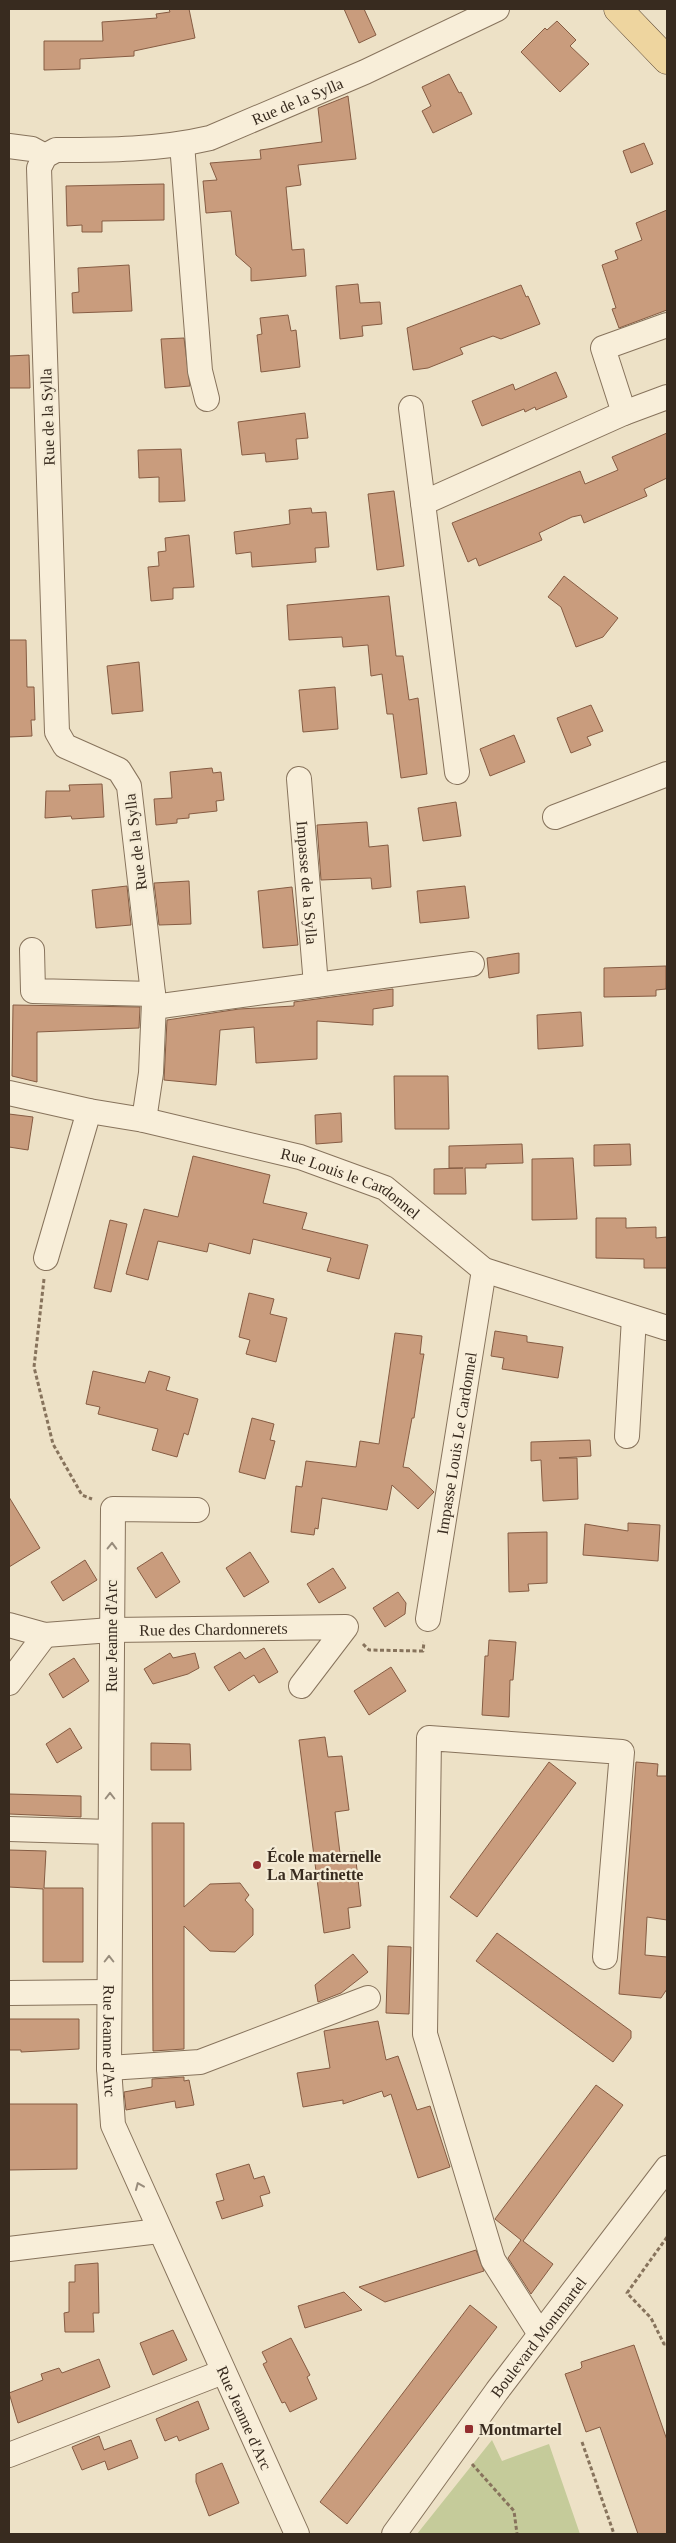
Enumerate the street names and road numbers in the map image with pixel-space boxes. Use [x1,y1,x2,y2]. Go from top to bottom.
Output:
street label: Rue de la Sylla [249,74,346,128]
street label: Rue de la Sylla [37,368,59,466]
street label: Rue de la Sylla [121,792,151,891]
street label: Impasse de la Sylla [293,820,321,945]
street label: Rue Louis le Cardonnel [279,1145,423,1223]
street label: Impasse Louis Le Cardonnel [434,1350,480,1536]
street label: Rue Jeanne d'Arc [103,1580,120,1692]
street label: Rue des Chardonnerets [139,1620,288,1639]
street label: Rue Jeanne d'Arc [100,1985,119,2098]
street label: Boulevard Montmartel [487,2274,590,2401]
street label: Rue Jeanne d'Arc [213,2363,275,2472]

